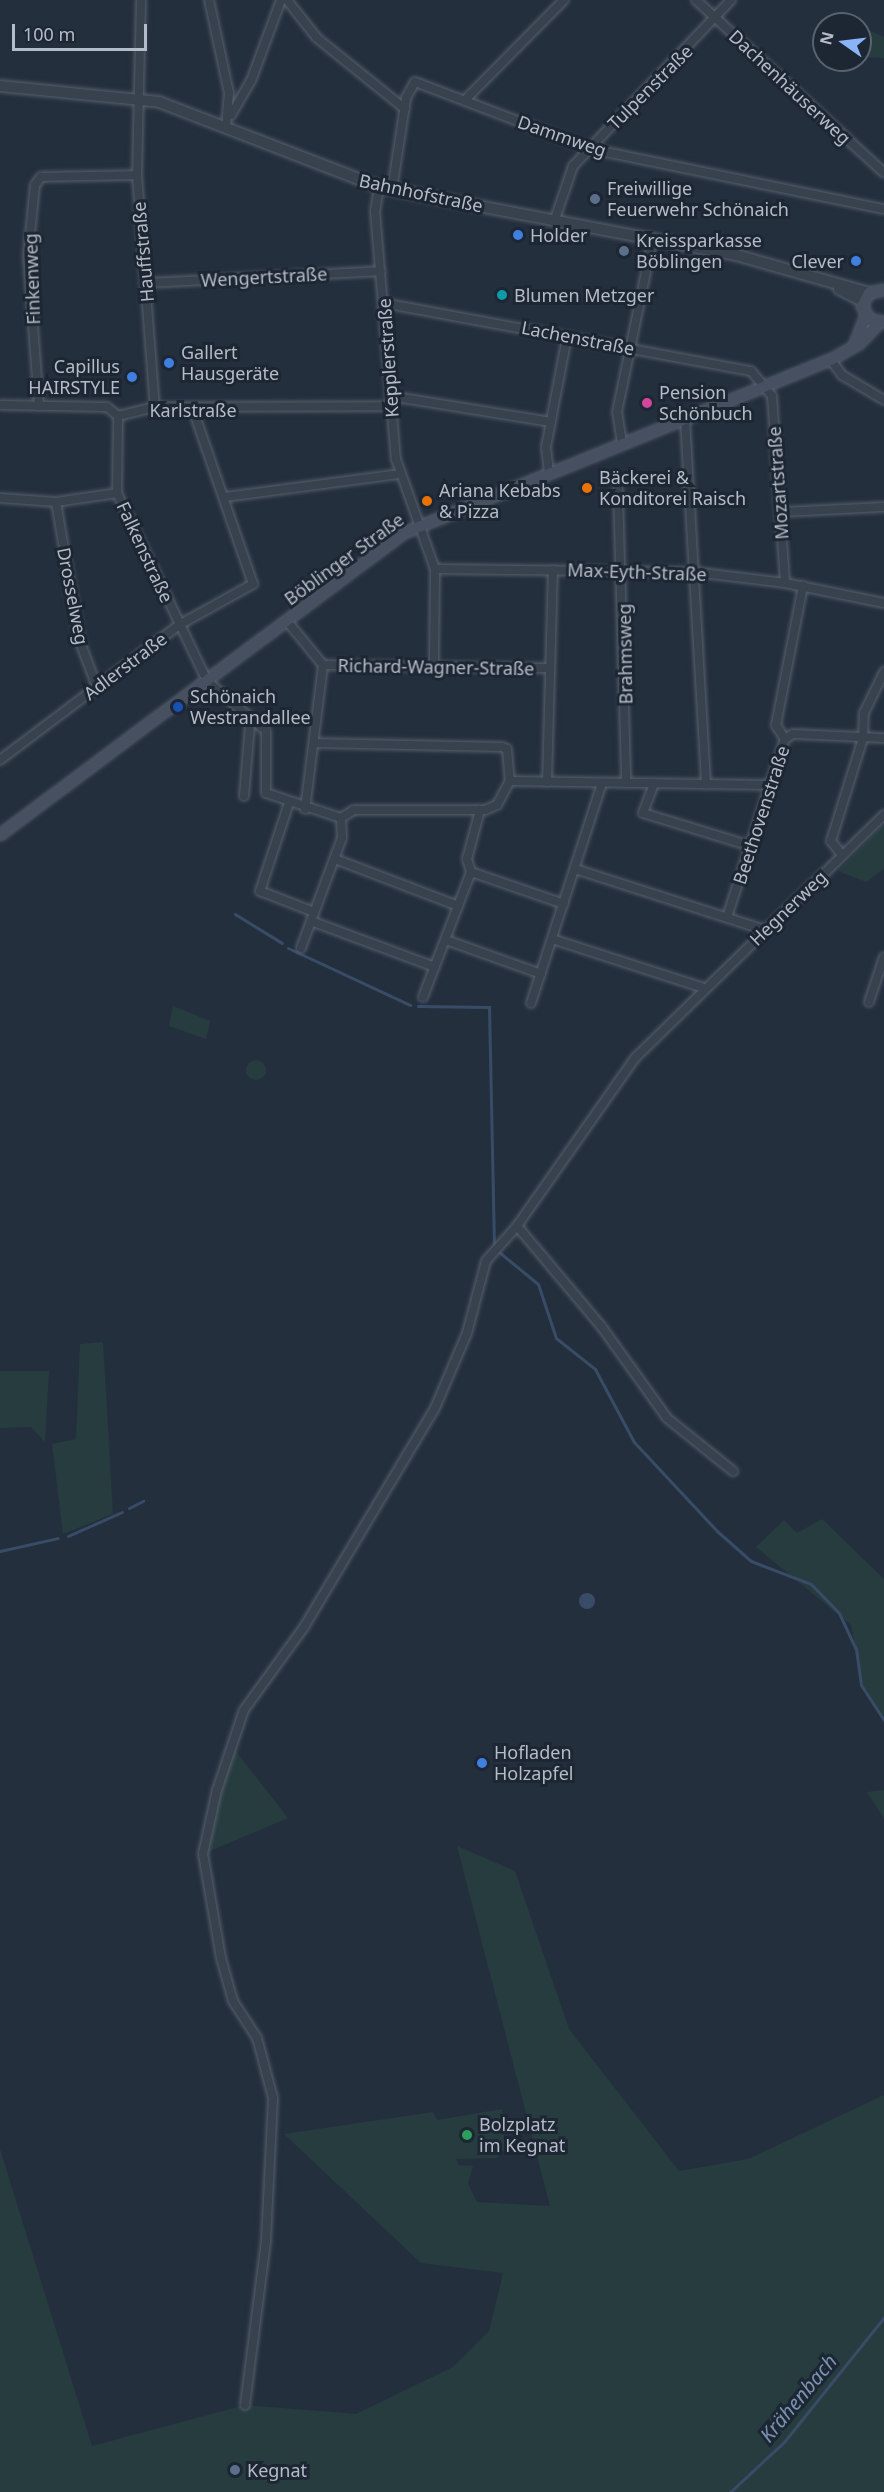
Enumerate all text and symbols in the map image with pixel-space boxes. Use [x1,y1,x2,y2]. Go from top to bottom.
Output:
scale bar [15,12,150,50]
north arrow [812,12,872,72]
text: 100 m [23,22,75,46]
street label: Dachenhäuserweg [725,25,855,149]
text: N [814,29,839,47]
street label: Tulpenstraße [603,40,697,134]
street label: Dammweg [515,111,609,161]
street label: Bahnhofstraße [357,169,485,217]
place label: Freiwillige Feuerwehr Schönaich [607,178,789,220]
marker: Freiwillige Feuerwehr Schönaich [588,192,602,206]
street label: Hauffstraße [128,201,158,303]
place label: Holder [530,224,588,246]
marker: Holder [511,228,525,242]
place label: Kreissparkasse Böblingen [636,230,762,272]
street label: Finkenweg [20,233,44,325]
marker: Kreissparkasse Böblingen [617,244,631,258]
place label: Clever [791,250,844,272]
marker: Clever [849,254,863,268]
street label: Wengertstraße [200,263,328,291]
place label: Blumen Metzger [514,284,654,306]
marker: Blumen Metzger [495,288,509,302]
street label: Kepplerstraße [373,298,403,418]
street label: Lachenstraße [520,316,636,360]
place label: Gallert Hausgeräte [181,342,279,385]
place label: Capillus HAIRSTYLE [28,356,120,398]
marker: Gallert Hausgeräte [162,356,176,370]
marker: Capillus HAIRSTYLE [125,370,139,384]
place label: Pension Schönbuch [659,382,753,424]
marker: Pension Schönbuch [640,396,654,410]
street label: Karlstraße [149,399,237,421]
street label: Mozartstraße [763,426,793,540]
place label: Bäckerei & Konditorei Raisch [599,467,746,510]
place label: Ariana Kebabs & Pizza [439,480,561,522]
marker: Bäckerei & Konditorei Raisch [580,481,594,495]
marker: Ariana Kebabs & Pizza [420,494,434,508]
street label: Falkenstraße [112,498,178,606]
street label: Böblinger Straße [280,508,408,610]
street label: Drosselweg [53,546,93,646]
street label: Max-Eyth-Straße [567,559,707,585]
street label: Brahmsweg [613,603,637,705]
street label: Adlerstraße [79,628,171,704]
street label: Richard-Wagner-Straße [337,654,535,680]
place label: Schönaich Westrandallee [190,686,311,728]
marker: Schönaich Westrandallee [171,700,185,714]
street label: Beethovenstraße [728,743,794,887]
street label: Hegnerweg [745,866,831,950]
place label: Hofladen Holzapfel [494,1742,573,1784]
marker: Hofladen Holzapfel [475,1756,489,1770]
place label: Bolzplatz im Kegnat [479,2114,565,2156]
marker: Bolzplatz im Kegnat [460,2128,474,2142]
water label: Krähenbach [754,2349,842,2447]
place label: Kegnat [247,2459,307,2481]
marker: Kegnat [228,2463,242,2477]

